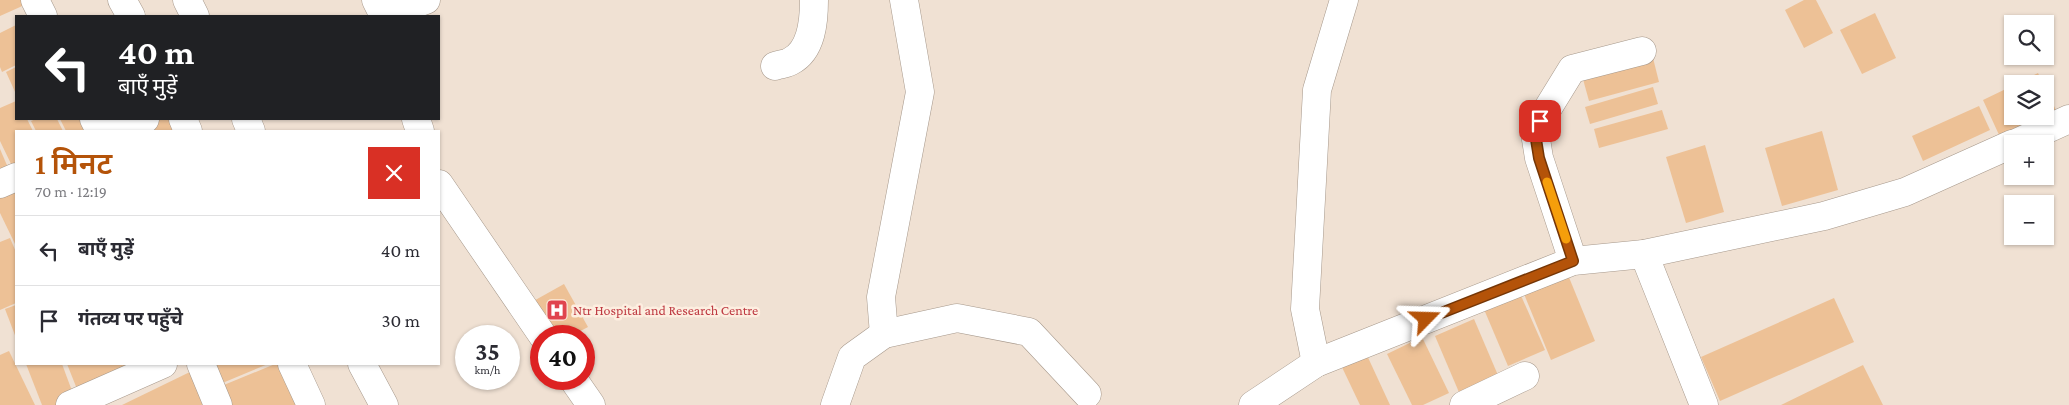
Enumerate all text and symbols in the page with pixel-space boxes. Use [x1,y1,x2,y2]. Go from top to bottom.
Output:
map controls [2004,15,2054,245]
button: search [2004,15,2054,65]
text: 40 m [118,33,195,72]
icon: left [35,35,100,100]
text: बाएँ मुड़ें [118,74,177,99]
button: layers [2004,75,2054,125]
pin [1519,100,1561,142]
icon: arrive [1526,107,1554,135]
button: + [2004,135,2054,185]
text: 1 मिनट [35,147,112,180]
button: close [368,147,420,199]
text: 70 m · 12:19 [35,183,107,200]
button: − [2004,195,2054,245]
icon: left [35,237,63,265]
text: बाएँ मुड़ें [78,238,134,259]
text: 40 m [381,240,420,261]
position arrow [1399,292,1451,344]
hospital icon: Ntr Hospital and Research Centre [545,298,569,322]
place label: Ntr Hospital and Research Centre [573,302,758,318]
icon: arrive [35,307,63,335]
text: गंतव्य पर पहुँचे [78,308,183,329]
text: 30 m [381,310,420,331]
speed limit sign: 40 [530,325,595,390]
text: 35 [475,338,500,365]
text: km/h [475,363,500,377]

